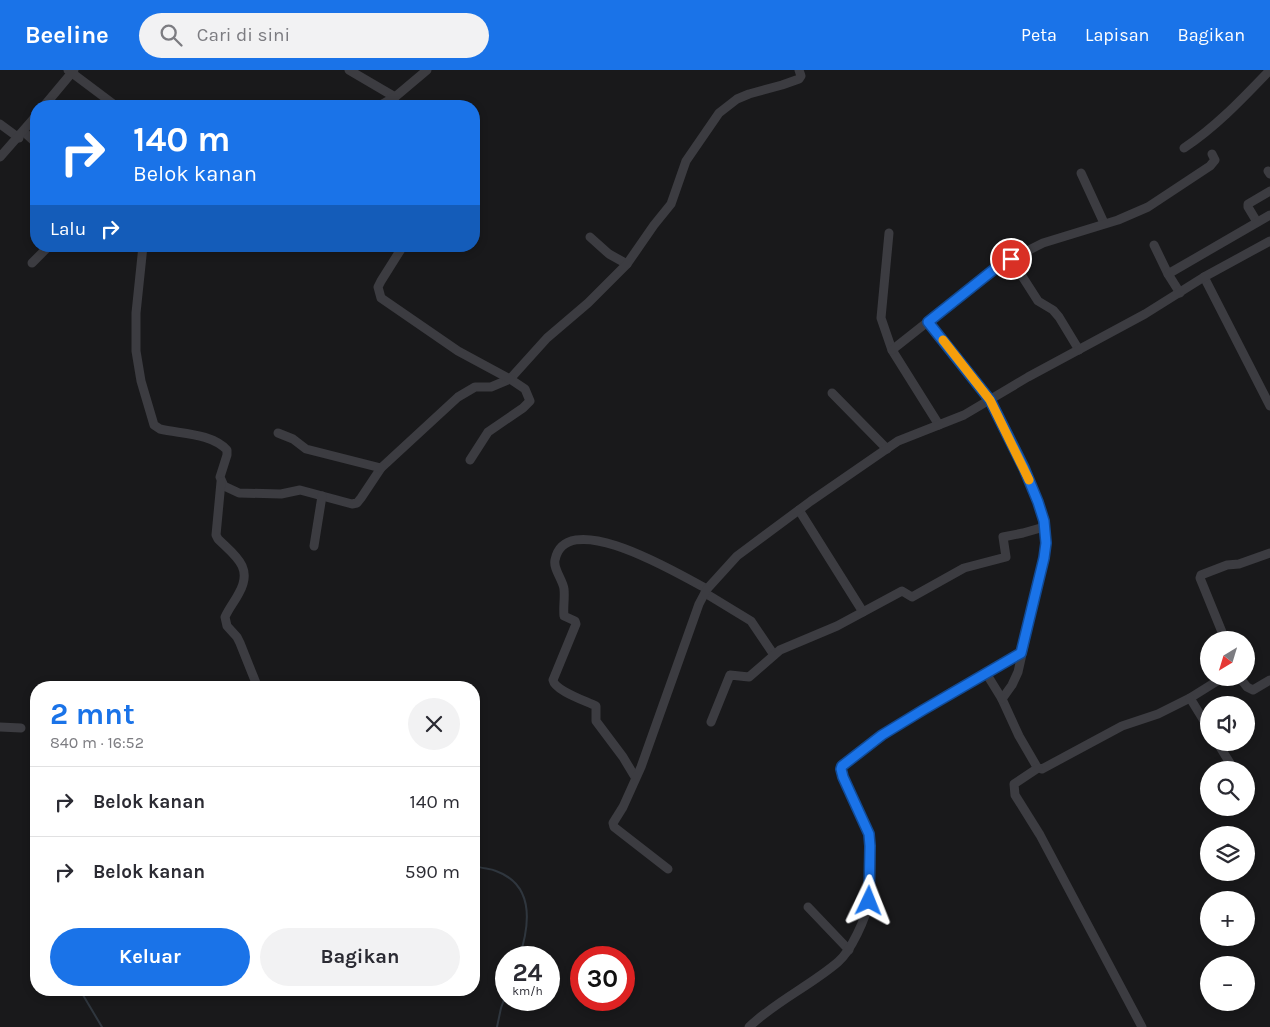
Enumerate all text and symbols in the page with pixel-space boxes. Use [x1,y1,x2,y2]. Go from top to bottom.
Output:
search box [139,13,489,58]
text: Beeline [25,21,109,49]
icon: search [157,21,185,49]
text: Cari di sini [197,24,290,46]
text: Peta [1021,24,1057,46]
text: Lapisan [1085,24,1149,46]
text: Bagikan [1177,24,1245,46]
text: 140 m [133,119,231,160]
icon: right [50,120,115,185]
text: Belok kanan [133,161,257,187]
icon: right [96,215,124,243]
text: Lalu [50,218,86,240]
pin [990,238,1032,280]
icon: arrive [997,245,1025,273]
north arrow [1200,631,1255,686]
map controls [1200,631,1255,1011]
text: 2 mnt [50,696,135,732]
button: sound [1200,696,1255,751]
button: close [408,698,460,750]
text: 840 m · 16:52 [50,733,144,752]
button: search [1200,761,1255,816]
icon: right [50,788,78,816]
text: Belok kanan [93,791,205,813]
text: 140 m [410,791,460,813]
button: layers [1200,826,1255,881]
icon: right [50,858,78,886]
text: Belok kanan [93,861,205,883]
text: 590 m [405,861,460,883]
position arrow [842,874,894,926]
button: + [1200,891,1255,946]
button: Keluar [50,928,250,986]
button: Bagikan [260,928,460,986]
speed limit sign: 30 [570,946,635,1011]
button: − [1200,956,1255,1011]
text: 24 [512,958,543,987]
text: km/h [512,984,543,998]

